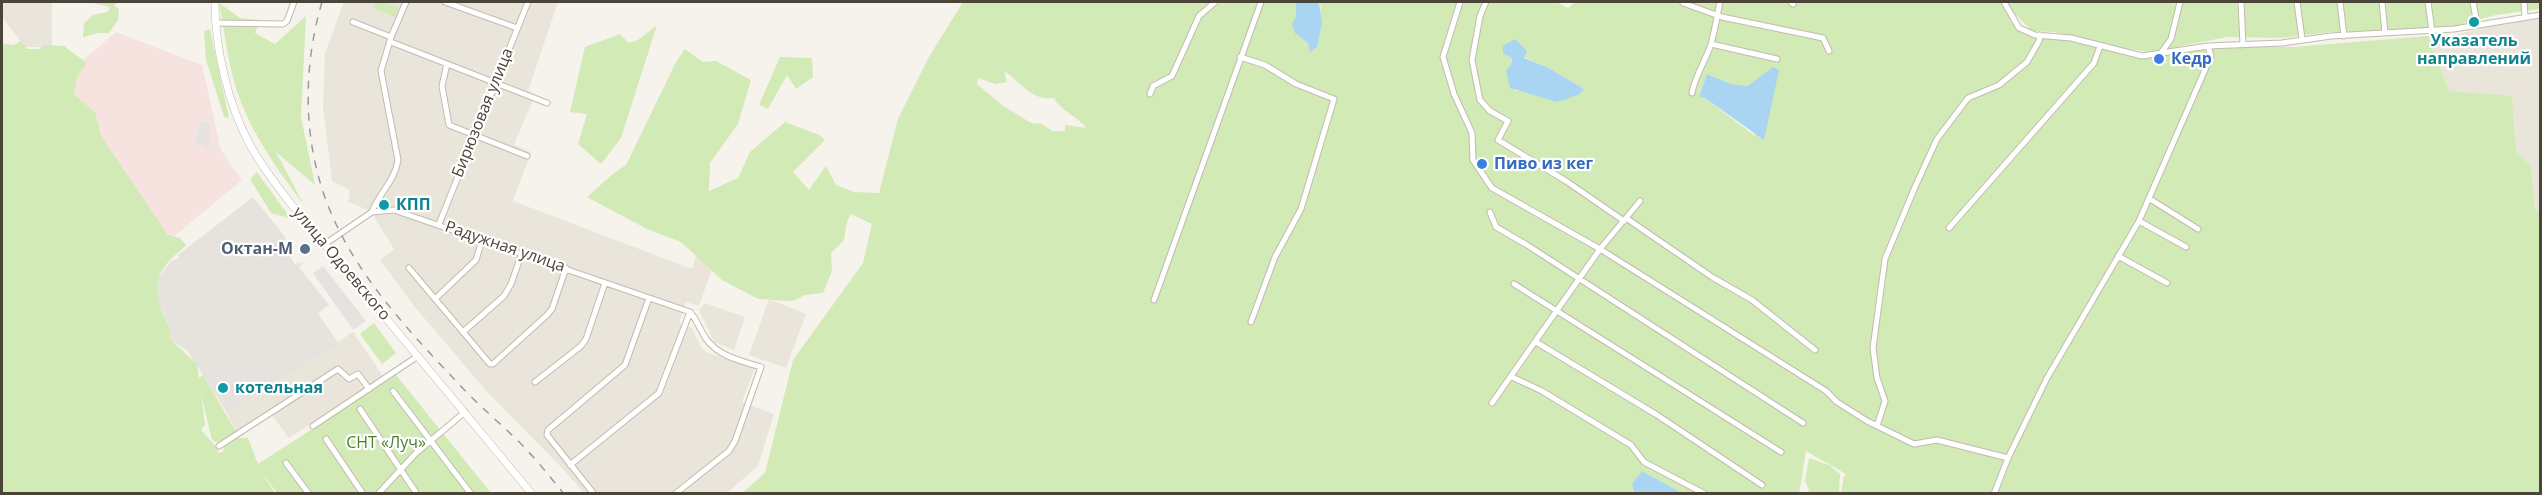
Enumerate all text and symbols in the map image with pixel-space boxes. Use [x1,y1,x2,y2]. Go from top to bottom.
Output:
marker: Указатель направлений [2467,15,2481,29]
place label: Указатель направлений [2417,31,2531,69]
street label: Бирюзовая улица [448,46,518,180]
place label: Кедр [2171,49,2212,69]
marker: Кедр [2152,52,2166,66]
place label: Пиво из кег [1494,154,1593,174]
marker: Пиво из кег [1475,157,1489,171]
place label: КПП [396,195,431,215]
marker: КПП [377,198,391,212]
street label: улица Одоевского [288,203,394,325]
street label: Радужная улица [442,217,568,277]
place label: Октан-М [221,239,293,259]
marker: Октан-М [298,242,312,256]
place label: котельная [235,378,323,398]
marker: котельная [216,381,230,395]
park label: СНТ «Луч» [346,433,426,453]

